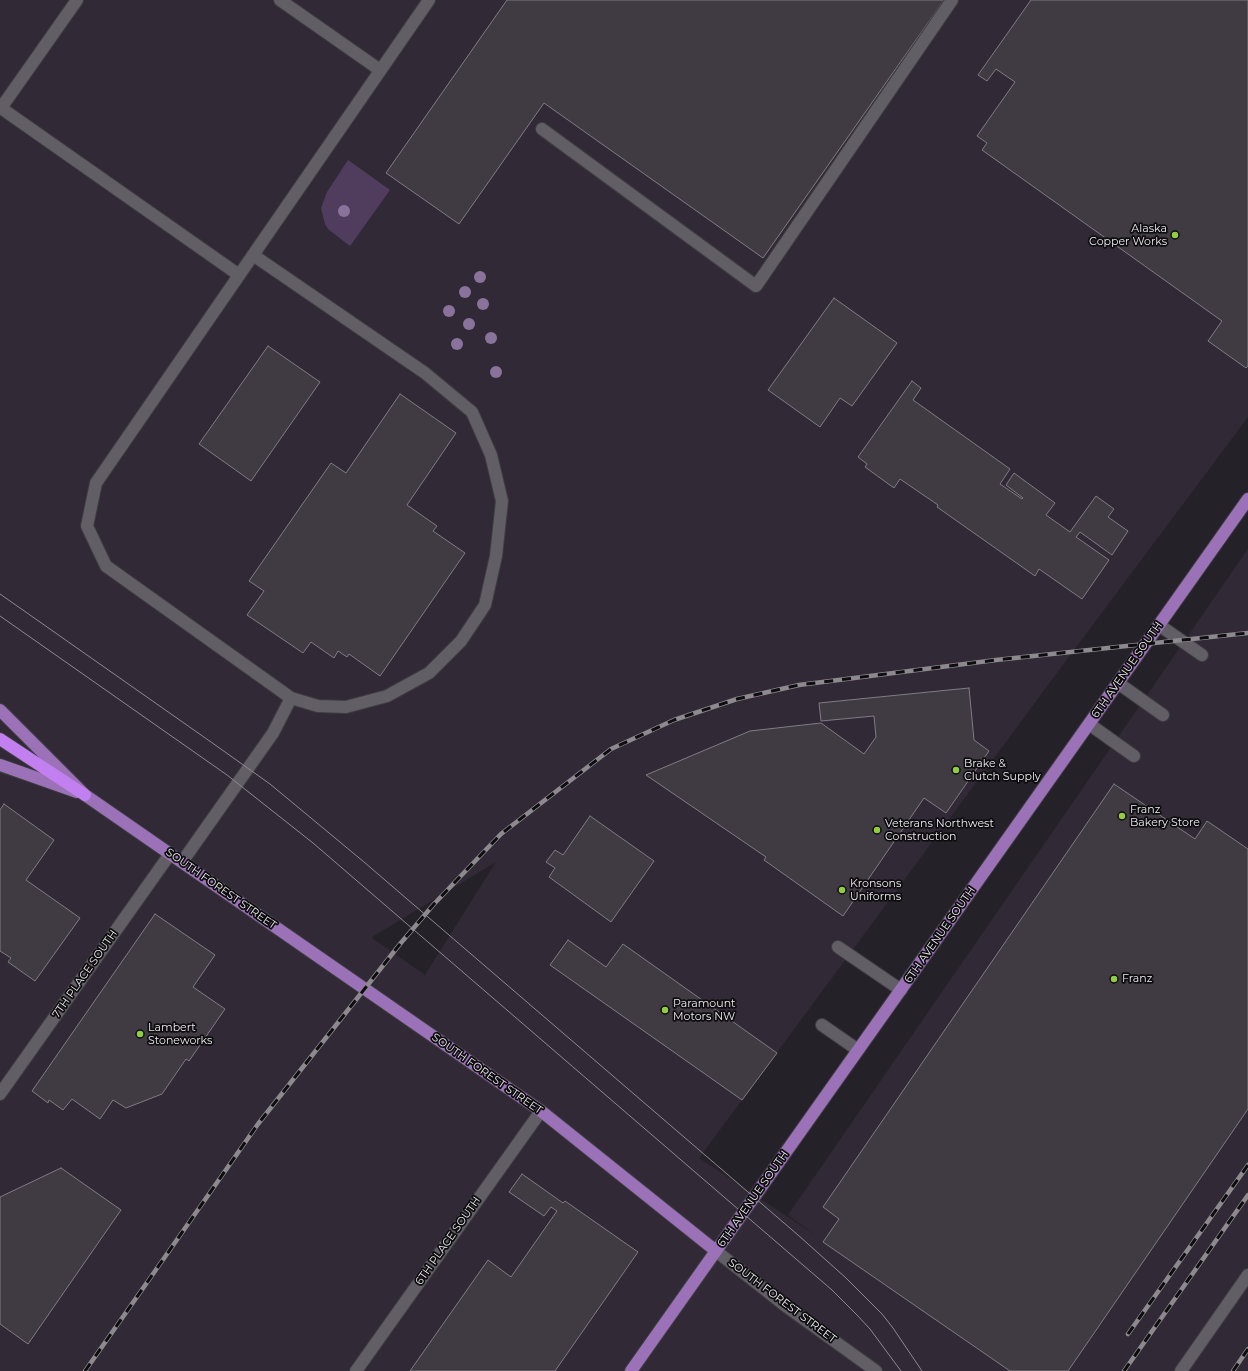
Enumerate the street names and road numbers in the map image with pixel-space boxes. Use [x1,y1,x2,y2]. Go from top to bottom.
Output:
street label: 6TH AVENUE SOUTH [1089,619,1165,721]
street label: SOUTH FOREST STREET [163,846,279,932]
street label: 6TH AVENUE SOUTH [902,884,978,986]
street label: 7TH PLACE SOUTH [50,927,120,1021]
street label: SOUTH FOREST STREET [429,1031,545,1117]
street label: 6TH AVENUE SOUTH [715,1148,791,1250]
street label: 6TH PLACE SOUTH [413,1194,483,1288]
street label: SOUTH FOREST STREET [725,1256,839,1346]

